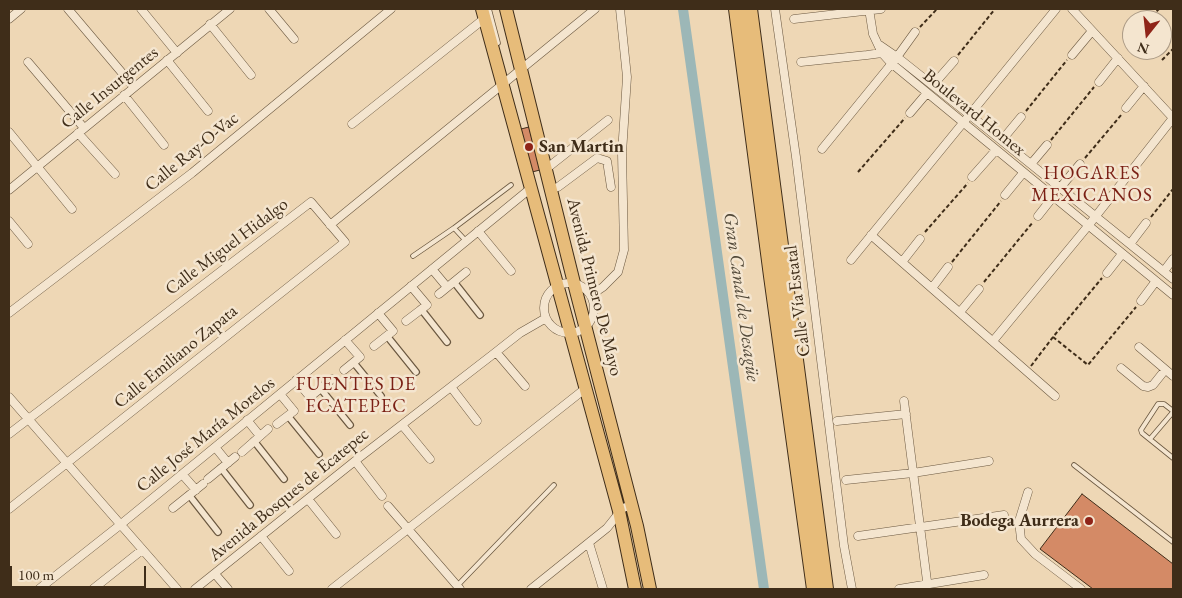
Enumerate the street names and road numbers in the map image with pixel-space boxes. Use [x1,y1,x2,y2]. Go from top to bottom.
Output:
street label: Calle Insurgentes [57,42,163,134]
street label: Boulevard Homex [918,65,1030,161]
street label: Calle Ray-O-Vac [141,108,243,196]
street label: Calle Miguel Hidalgo [161,194,293,300]
street label: Avenida Primero De Mayo [561,196,627,378]
street label: Calle Vía Estatal [780,244,816,358]
street label: Calle Emiliano Zapata [110,301,242,413]
street label: Calle José María Morelos [132,373,280,497]
street label: Avenida Bosques de Ecatepec [205,424,373,566]

